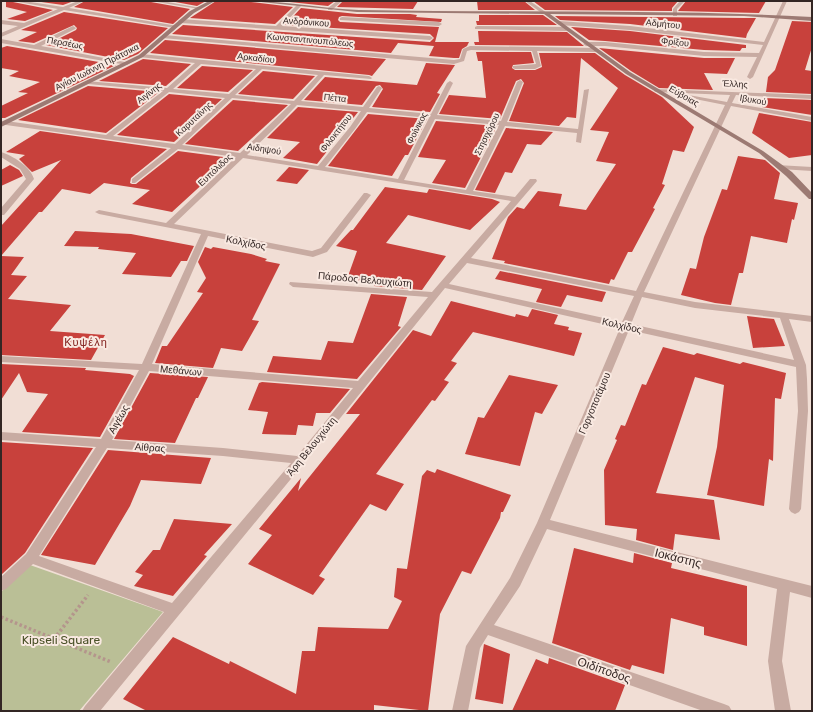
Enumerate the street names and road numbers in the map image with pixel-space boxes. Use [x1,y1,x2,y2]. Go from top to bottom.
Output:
street label: Ανδρόνικου [283,15,330,29]
street label: Αδμήτου [645,17,681,31]
street label: Κωνσταντινουπόλεως [266,31,354,49]
street label: Περσέως [46,35,85,51]
street label: Φρίξου [661,36,690,48]
street label: Αγίου Ιωάννη Πράτσικα [53,41,141,93]
street label: Αρκαδίου [237,51,275,65]
street label: Έλλης [721,78,749,90]
street label: Αιγίνης [135,80,164,106]
street label: Εύβοιας [667,84,701,109]
street label: Πέττα [323,92,347,104]
street label: Ιβυκού [739,93,767,107]
street label: Καρυταίνης [174,99,215,138]
street label: Φοίνικος [405,110,430,146]
street label: Στησιχόρου [472,111,502,157]
street label: Φιλοκτήτου [318,112,354,154]
street label: Αιδηψού [246,141,282,157]
street label: Ευπόλιδος [196,151,235,188]
street label: Κολχίδος [225,233,267,253]
street label: Πάροδος Βελουχιώτη [317,270,412,290]
street label: Κολχίδος [601,316,643,336]
street label: Μεθάνων [159,363,202,379]
street label: Γοργοποτάμου [577,371,613,436]
street label: Αιγέως [106,403,132,436]
street label: Άρη Βελουχιώτη [284,415,339,478]
street label: Αίθρας [134,441,166,455]
street label: Ιοκάστης [653,545,703,571]
street label: Οιδίποδος [576,654,633,686]

